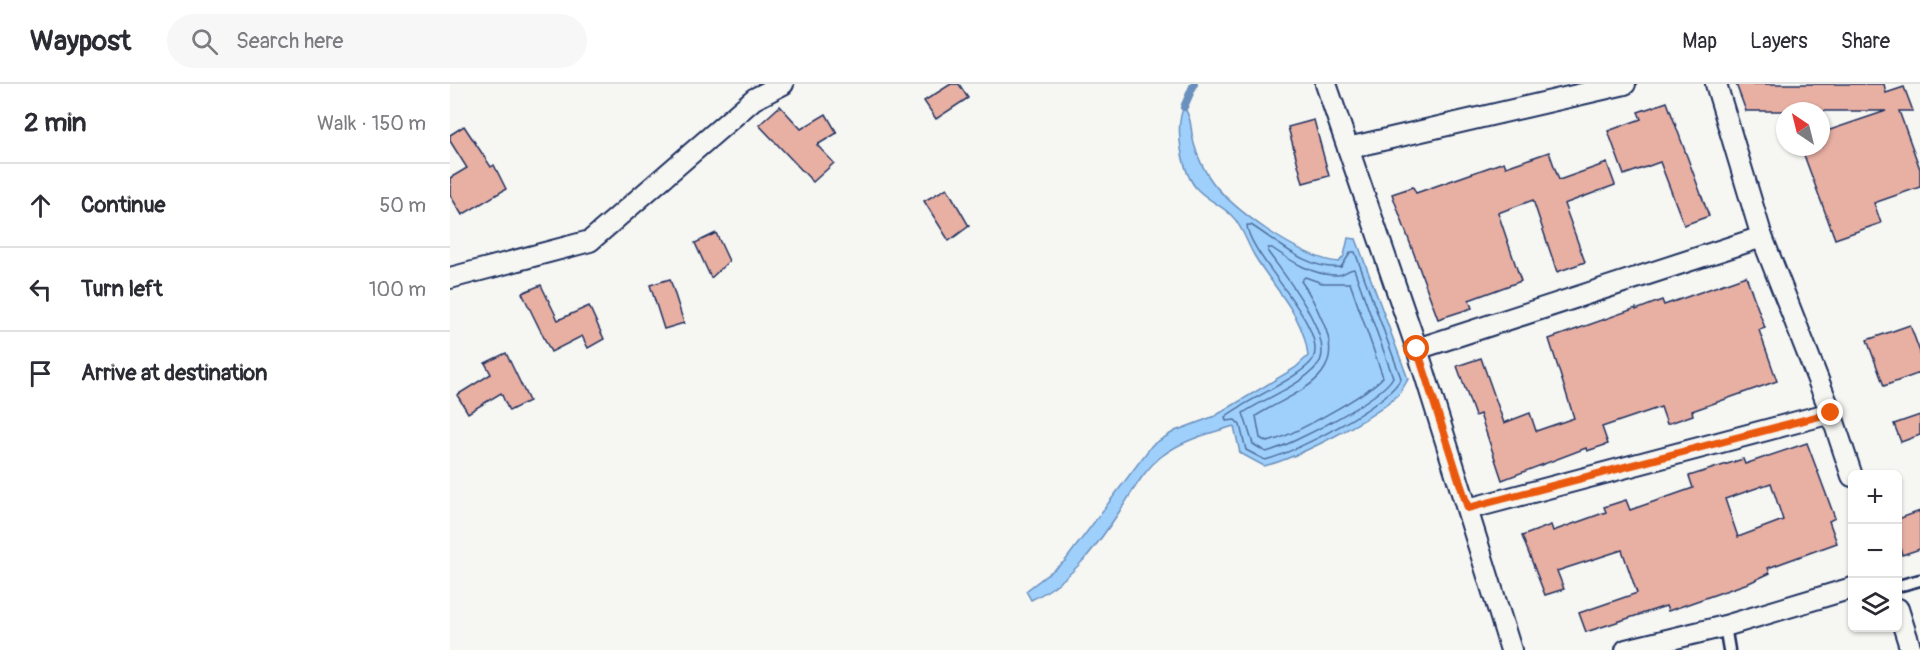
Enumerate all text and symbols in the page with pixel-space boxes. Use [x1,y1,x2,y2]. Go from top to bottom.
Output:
search box [167,14,587,68]
text: Waypost [30,24,131,59]
icon: search [188,25,221,58]
text: Search here [236,27,343,55]
text: Map [1682,28,1717,55]
text: Layers [1750,28,1808,55]
text: Share [1841,28,1890,55]
north arrow [1776,102,1830,156]
text: 2 min [24,107,86,139]
text: Walk · 150 m [317,111,426,136]
icon: ahead [24,189,57,222]
text: Continue [81,191,165,219]
text: 50 m [379,193,426,218]
icon: left [24,273,57,306]
text: Turn left [81,275,163,303]
text: 100 m [369,277,426,302]
route start [1403,335,1429,361]
icon: arrive [24,357,57,390]
text: Arrive at destination [81,359,267,387]
route end [1817,399,1843,425]
map controls [1848,470,1902,632]
button: + [1848,470,1902,524]
button: − [1848,524,1902,578]
button: layers [1848,578,1902,632]

